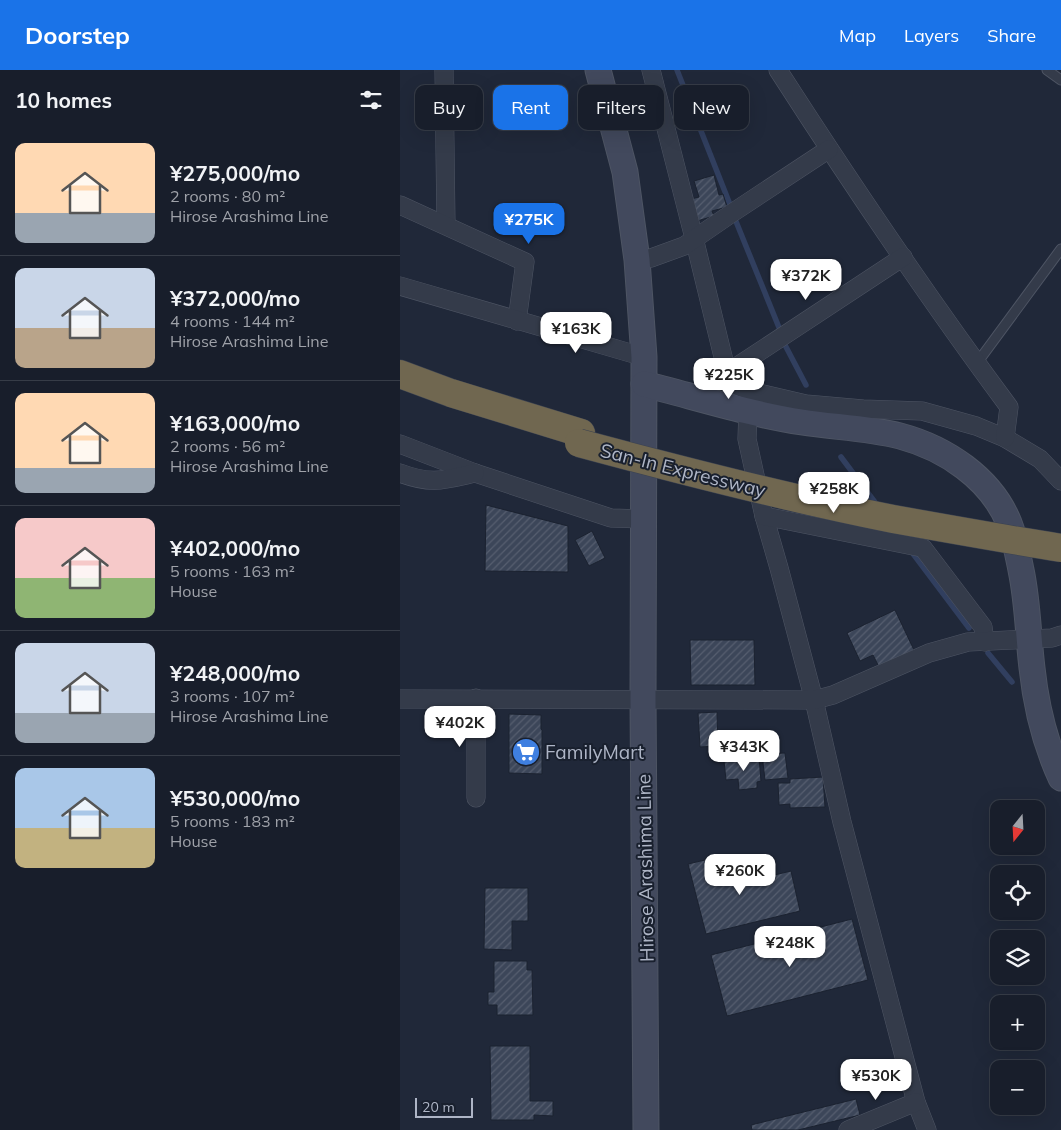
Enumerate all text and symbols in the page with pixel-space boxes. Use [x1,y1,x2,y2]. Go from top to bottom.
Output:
text: Doorstep [25,20,130,50]
text: Map [839,24,876,47]
text: Layers [904,24,959,47]
text: Share [987,24,1036,47]
chip: Buy [415,85,483,130]
chip: Rent [493,85,568,130]
chip: Filters [578,85,664,130]
chip: New [674,85,749,130]
icon: filters [357,86,385,114]
text: 10 homes [15,87,112,113]
text: ¥275,000/mo [170,160,300,186]
icon: home [55,163,115,223]
text: 2 rooms · 80 m² [170,186,285,206]
pin: ¥275K [494,202,564,245]
text: Hirose Arashima Line [170,206,328,226]
text: ¥275K [504,209,554,229]
pin: ¥372K [771,258,841,301]
text: ¥372K [781,265,831,285]
text: ¥372,000/mo [170,285,300,311]
icon: home [55,288,115,348]
text: 4 rooms · 144 m² [170,311,295,331]
pin: ¥163K [541,312,611,354]
text: ¥163K [551,318,601,338]
text: Hirose Arashima Line [170,331,328,351]
pin: ¥225K [694,358,764,400]
text: ¥225K [704,364,754,384]
text: ¥163,000/mo [170,410,300,436]
icon: home [55,413,115,473]
text: 2 rooms · 56 m² [170,436,285,456]
street label: San-In Expressway [598,438,768,502]
text: Hirose Arashima Line [170,456,328,476]
pin: ¥258K [799,472,869,514]
text: ¥258K [809,478,859,498]
text: ¥402,000/mo [170,535,300,561]
icon: home [55,538,115,598]
text: 5 rooms · 163 m² [170,561,295,581]
text: House [170,581,217,601]
text: ¥248,000/mo [170,660,300,686]
icon: home [55,663,115,723]
text: 3 rooms · 107 m² [170,686,295,706]
text: Hirose Arashima Line [170,706,328,726]
pin: ¥402K [425,706,495,748]
text: ¥402K [435,712,485,732]
pin: ¥343K [709,730,779,772]
text: ¥343K [719,736,769,756]
supermarket icon: FamilyMart [511,737,541,767]
place label: FamilyMart [545,740,645,764]
street label: Hirose Arashima Line [631,774,659,962]
text: ¥530,000/mo [170,785,300,811]
icon: home [55,788,115,848]
north arrow [990,800,1045,855]
map controls [990,800,1045,1115]
text: 5 rooms · 183 m² [170,811,295,831]
text: House [170,831,217,851]
pin: ¥260K [705,854,775,896]
text: ¥260K [715,860,765,880]
button: locate [990,865,1045,920]
pin: ¥248K [755,926,825,968]
button: layers [990,930,1045,985]
text: ¥248K [765,932,815,952]
button: + [990,995,1045,1050]
pin: ¥530K [841,1058,911,1101]
button: − [990,1060,1045,1115]
text: ¥530K [851,1065,901,1085]
scale bar [415,1095,472,1118]
text: 20 m [422,1098,455,1116]

